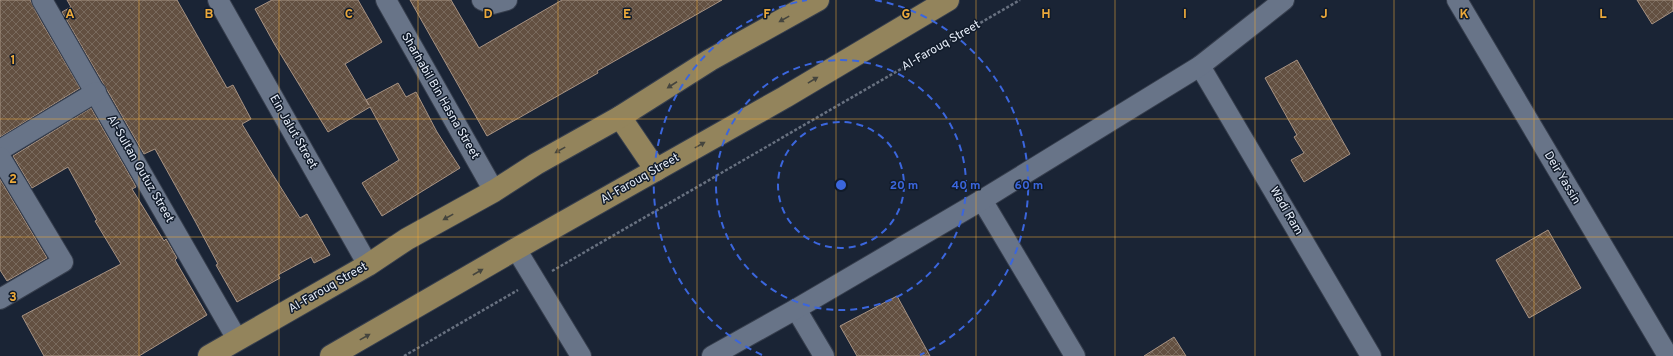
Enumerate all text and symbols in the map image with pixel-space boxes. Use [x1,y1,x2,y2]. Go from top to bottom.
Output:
text: A [65,7,75,23]
text: B [205,7,214,23]
text: C [345,7,353,23]
text: D [483,7,493,23]
text: E [623,7,631,23]
text: F [763,7,771,23]
text: G [902,7,911,23]
text: H [1041,7,1051,23]
text: I [1183,7,1187,23]
text: J [1320,7,1328,23]
text: K [1459,7,1469,23]
text: L [1599,7,1607,23]
one-way arrow [778,16,790,22]
street label: Al-Farouq Street [899,17,983,75]
street label: Sharhabil Bin Hasna Street [397,30,483,162]
text: 1 [10,53,16,69]
one-way arrow [807,77,819,84]
one-way arrow [666,81,678,88]
street label: Ein Jalut Street [265,92,321,172]
street label: Al-Sultan Qutuz Street [103,112,177,226]
one-way arrow [694,142,706,148]
one-way arrow [554,147,565,154]
street label: Deir Yassin [1540,149,1584,207]
street label: Al-Farouq Street [598,150,682,208]
text: 2 [9,172,17,188]
centre of rings [834,178,848,192]
text: 20 m [890,178,918,194]
text: 40 m [951,178,981,194]
text: 60 m [1015,178,1043,194]
street label: Wadi Ram [1266,184,1306,238]
one-way arrow [442,213,454,220]
street label: Al-Farouq Street [286,259,370,317]
one-way arrow [472,268,484,275]
text: 3 [9,290,17,306]
one-way arrow [359,334,371,340]

